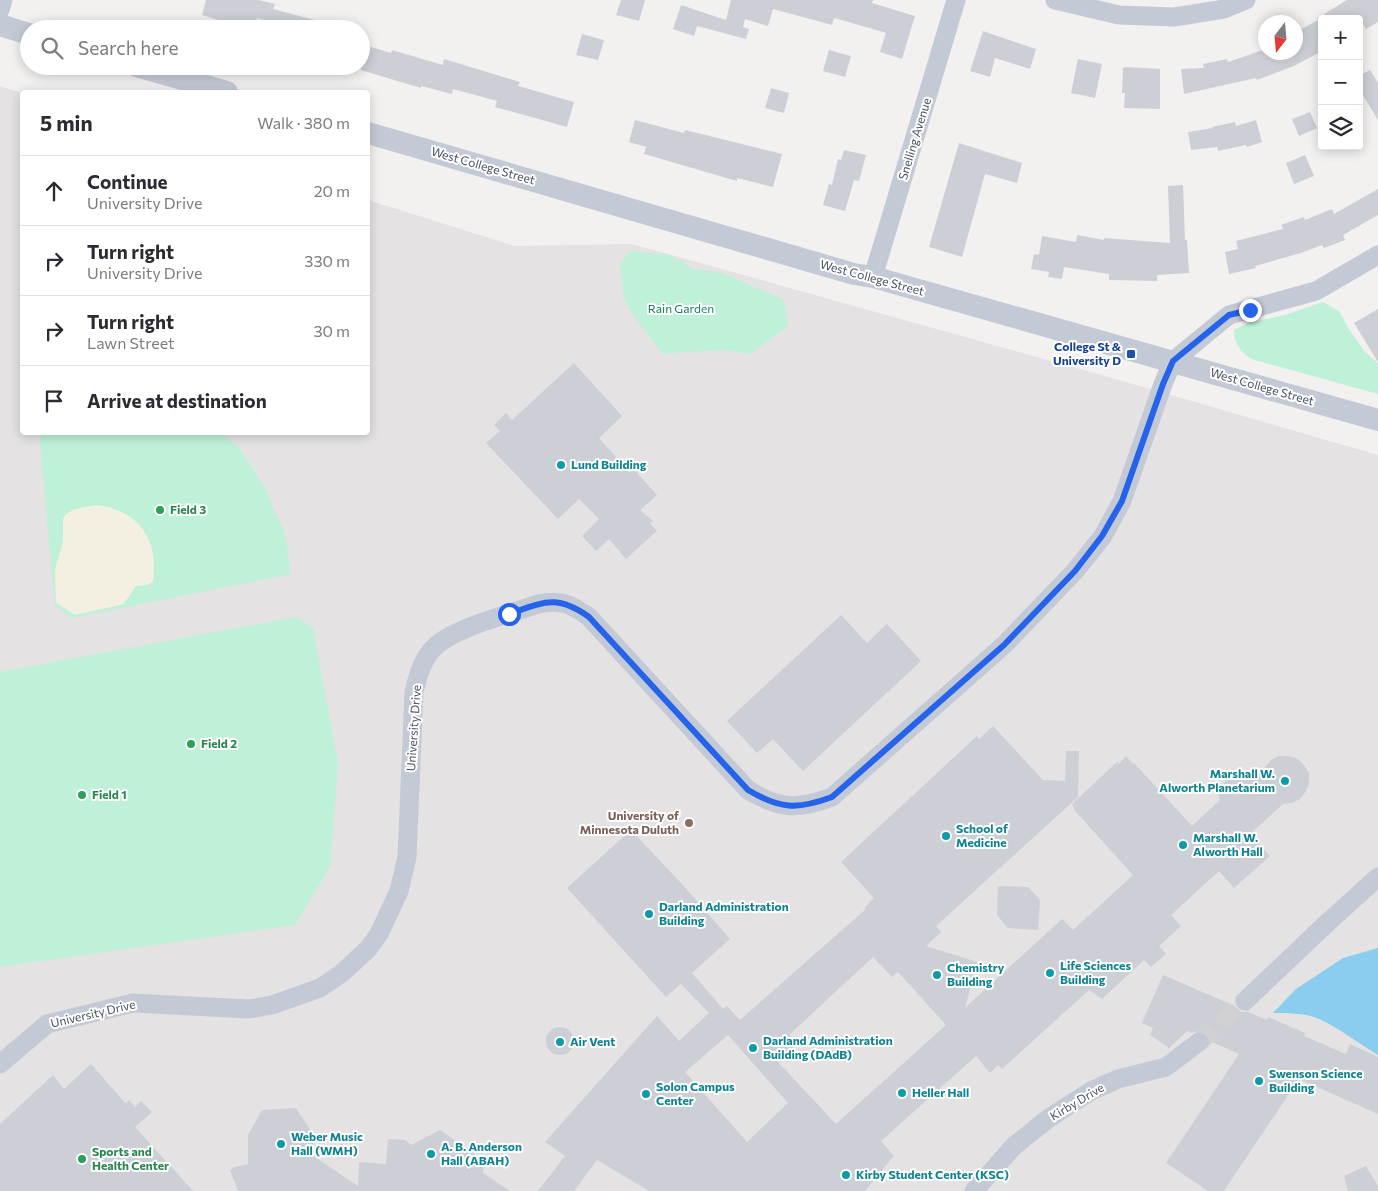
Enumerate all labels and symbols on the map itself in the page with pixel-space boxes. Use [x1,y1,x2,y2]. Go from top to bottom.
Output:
north arrow [1258,15,1303,60]
street label: Snelling Avenue [895,96,933,181]
street label: West College Street [430,144,537,187]
street label: West College Street [819,256,926,298]
route end [1239,299,1262,322]
park label: Rain Garden [648,301,714,315]
place label: College St & University D [1053,339,1122,367]
marker: College St & University D [1125,348,1137,360]
street label: West College Street [1209,365,1316,408]
place label: Lund Building [571,457,647,471]
marker: Lund Building [555,459,567,471]
place label: Field 3 [170,502,206,516]
marker: Field 3 [154,504,166,516]
route start [498,603,521,626]
street label: University Drive [403,684,423,772]
place label: Field 2 [201,736,237,750]
marker: Field 2 [185,738,197,750]
place label: Marshall W. Alworth Planetarium [1159,766,1275,794]
marker: Marshall W. Alworth Planetarium [1279,775,1291,787]
place label: Field 1 [92,787,127,801]
marker: Field 1 [76,789,88,801]
place label: University of Minnesota Duluth [580,808,679,836]
marker: University of Minnesota Duluth [683,817,695,829]
place label: School of Medicine [956,821,1008,849]
marker: School of Medicine [940,830,952,842]
place label: Marshall W. Alworth Hall [1193,830,1263,858]
marker: Marshall W. Alworth Hall [1177,839,1189,851]
place label: Darland Administration Building [659,899,789,927]
marker: Darland Administration Building [643,908,655,920]
place label: Life Sciences Building [1060,958,1131,986]
place label: Chemistry Building [947,960,1005,988]
marker: Life Sciences Building [1044,967,1056,979]
marker: Chemistry Building [931,969,943,981]
street label: University Drive [49,996,137,1030]
place label: Darland Administration Building (DAdB) [763,1033,893,1061]
place label: Air Vent [570,1034,615,1048]
marker: Air Vent [554,1036,566,1048]
marker: Darland Administration Building (DAdB) [747,1042,759,1054]
place label: Swenson Science Building [1269,1066,1363,1094]
marker: Swenson Science Building [1253,1075,1265,1087]
place label: Solon Campus Center [656,1079,735,1107]
street label: Kirby Drive [1047,1080,1106,1123]
place label: Heller Hall [912,1085,969,1099]
marker: Heller Hall [896,1087,908,1099]
marker: Solon Campus Center [640,1088,652,1100]
place label: Weber Music Hall (WMH) [291,1129,363,1157]
marker: Weber Music Hall (WMH) [275,1138,287,1150]
place label: A. B. Anderson Hall (ABAH) [441,1139,522,1167]
place label: Sports and Health Center [92,1144,169,1172]
marker: A. B. Anderson Hall (ABAH) [425,1148,437,1160]
marker: Sports and Health Center [76,1153,88,1165]
place label: Kirby Student Center (KSC) [856,1167,1009,1181]
marker: Kirby Student Center (KSC) [840,1169,852,1181]

